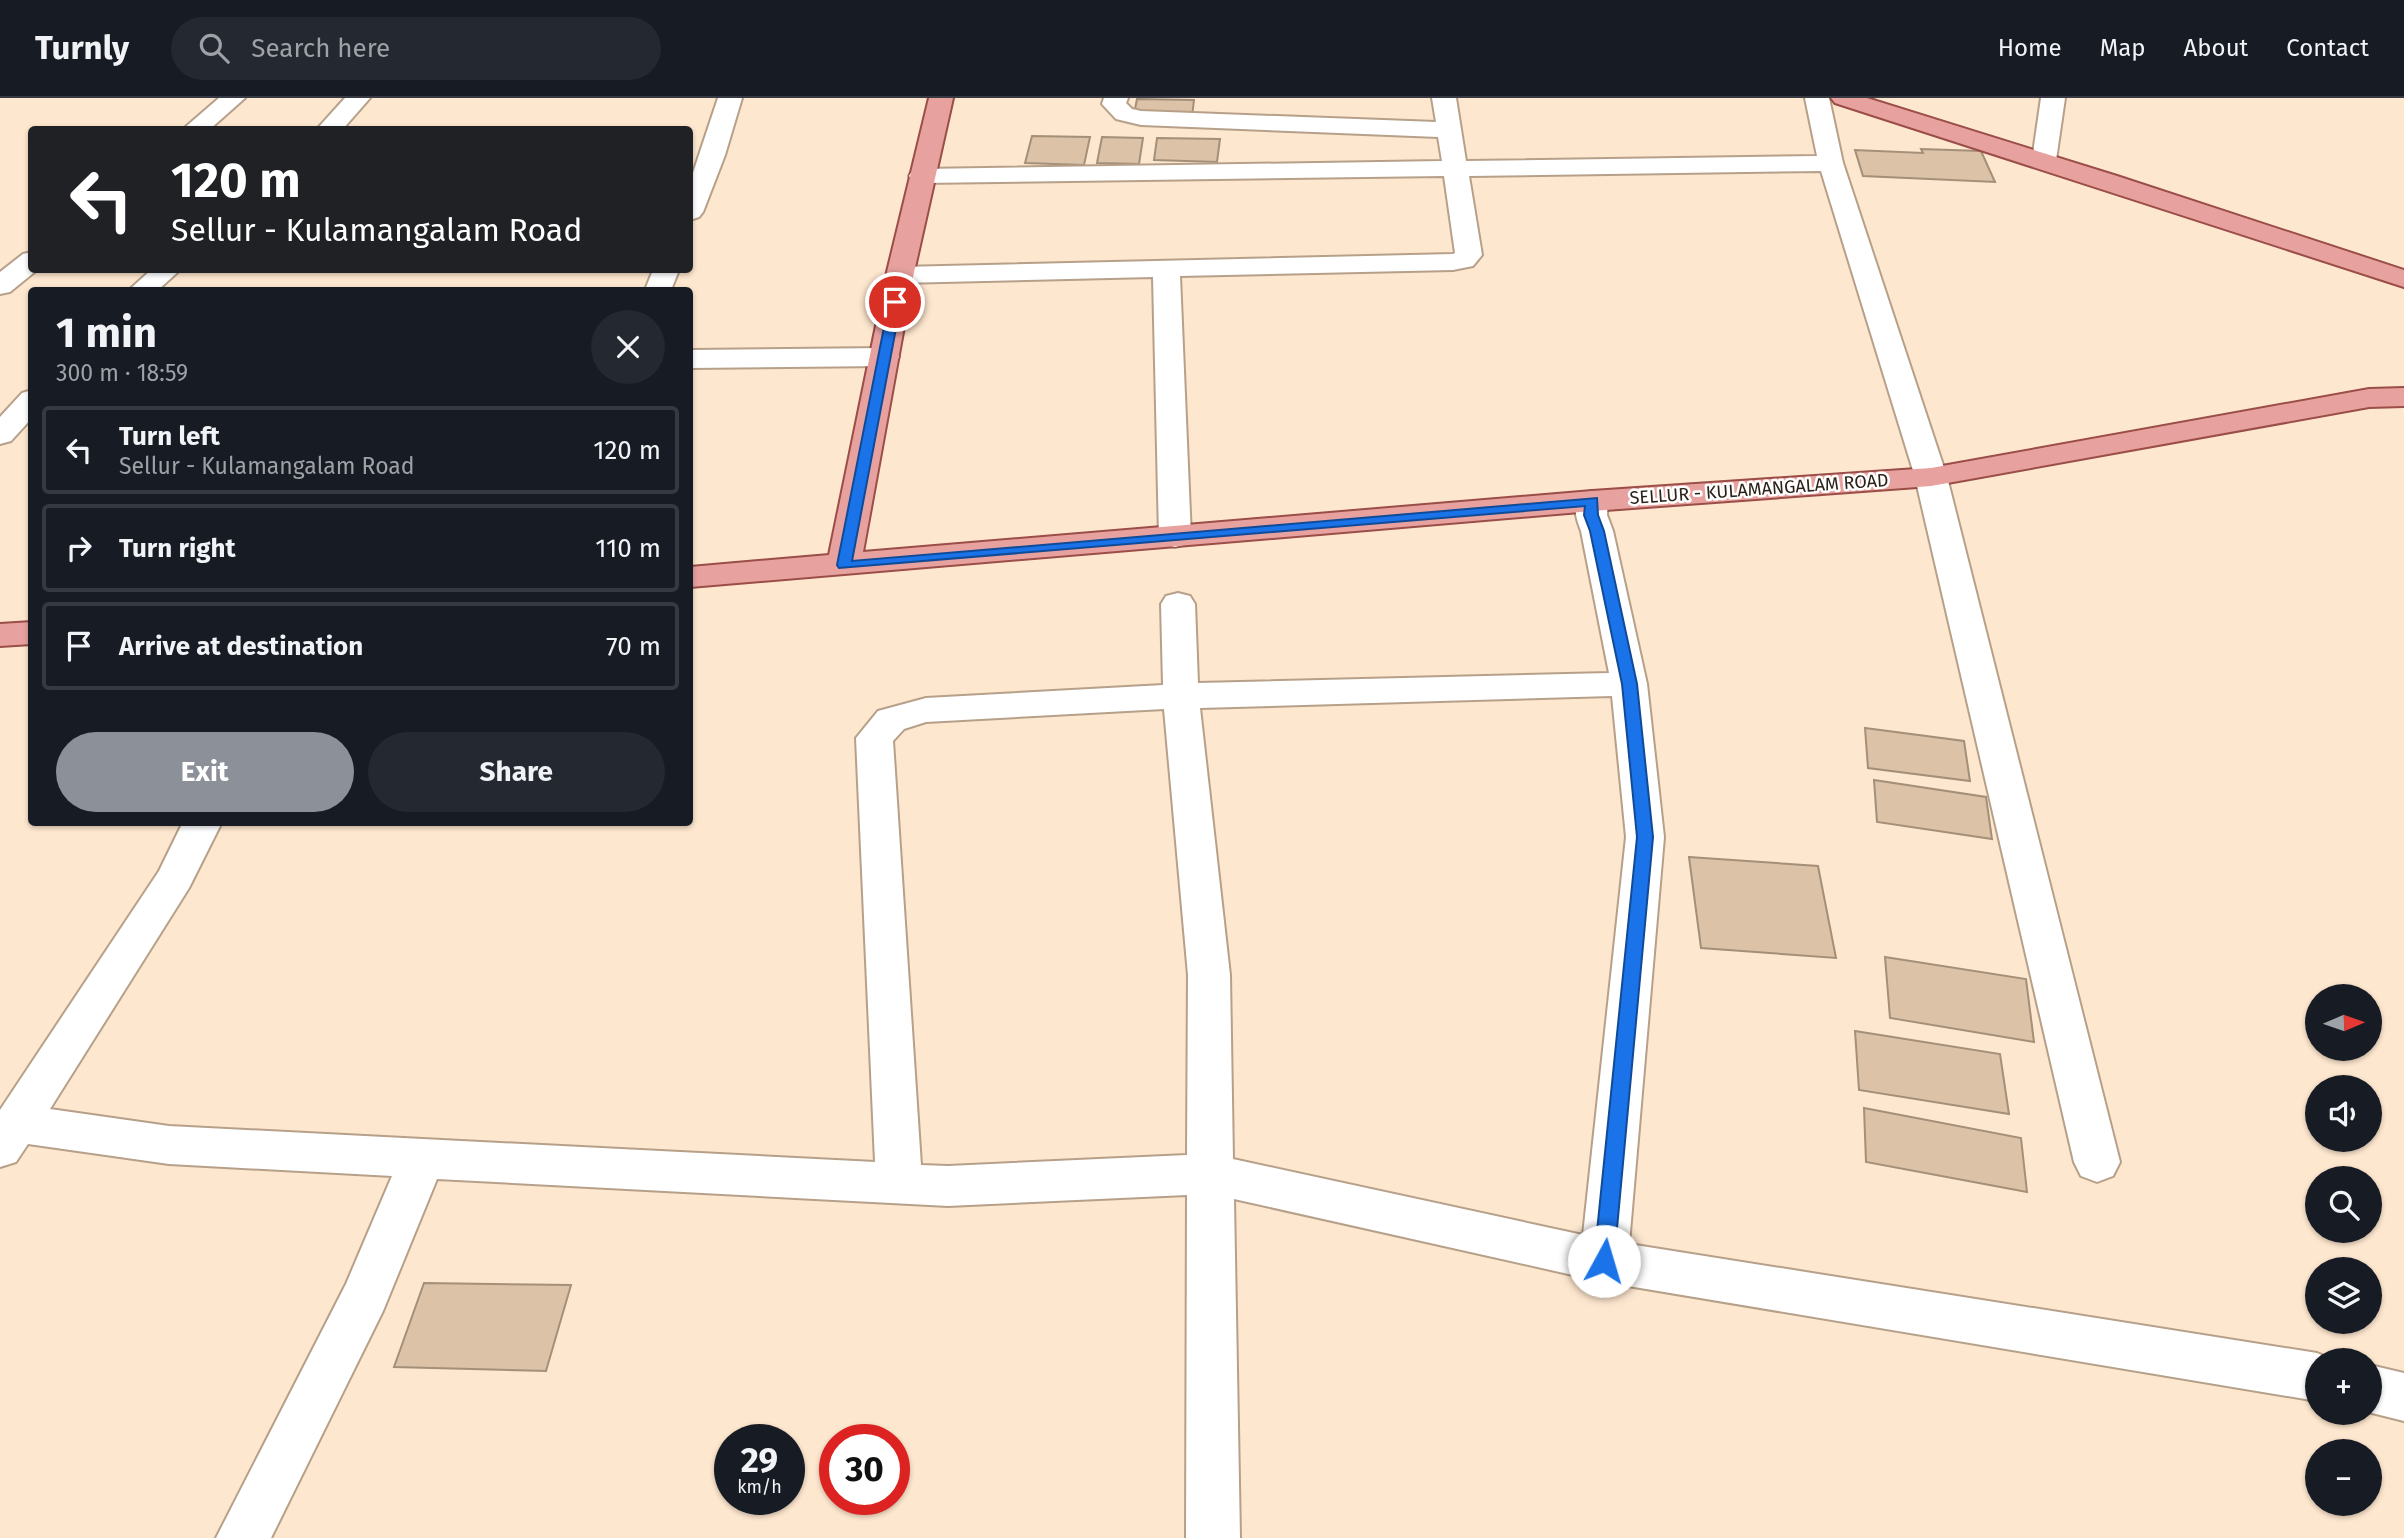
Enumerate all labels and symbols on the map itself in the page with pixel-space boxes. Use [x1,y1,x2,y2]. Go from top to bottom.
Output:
pin [865,272,925,332]
street label: SELLUR - KULAMANGALAM ROAD [1629,469,1889,509]
north arrow [2305,984,2382,1060]
position arrow [1567,1224,1641,1298]
speed limit sign: 30 [819,1424,910,1515]

